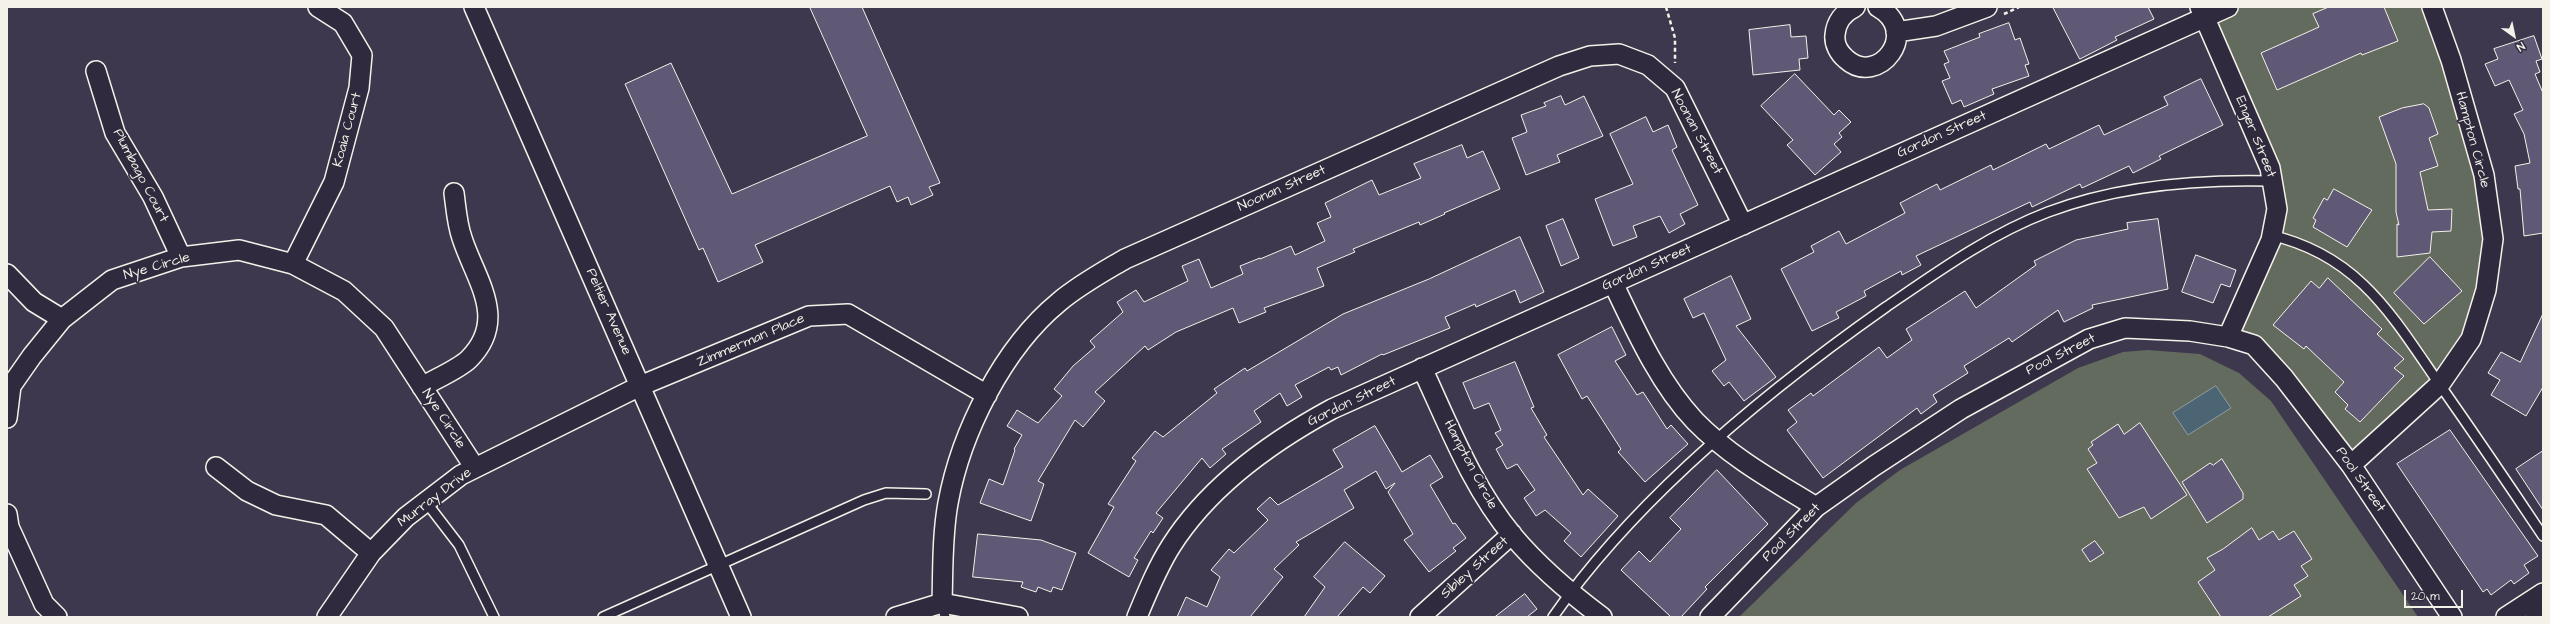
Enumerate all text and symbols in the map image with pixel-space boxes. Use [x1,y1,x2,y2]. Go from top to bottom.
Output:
north arrow [2494,16,2534,56]
text: N [2514,38,2528,55]
street label: Noonan Street [1666,86,1726,178]
street label: Hampton Circle [2451,90,2493,190]
street label: Koaia Court [330,91,366,169]
street label: Enger Street [2231,94,2279,180]
street label: Gordon Street [1895,108,1989,162]
street label: Plumbago Court [108,127,172,225]
street label: Noonan Street [1235,162,1329,216]
street label: Gordon Street [1600,241,1694,295]
street label: Nye Circle [122,250,192,284]
street label: Peltier Avenue [581,266,635,358]
street label: Zimmerman Place [695,311,807,371]
street label: Pool Street [2023,330,2099,380]
street label: Gordon Street [1305,373,1399,431]
street label: Nye Circle [417,386,469,452]
street label: Hampton Circle [1439,417,1501,513]
street label: Pool Street [2331,444,2389,516]
street label: Murray Drive [395,465,475,531]
street label: Pool Street [1759,500,1825,566]
street label: Sibley Street [1438,533,1512,603]
scale bar [2406,582,2465,608]
text: 20 m [2411,588,2440,605]

